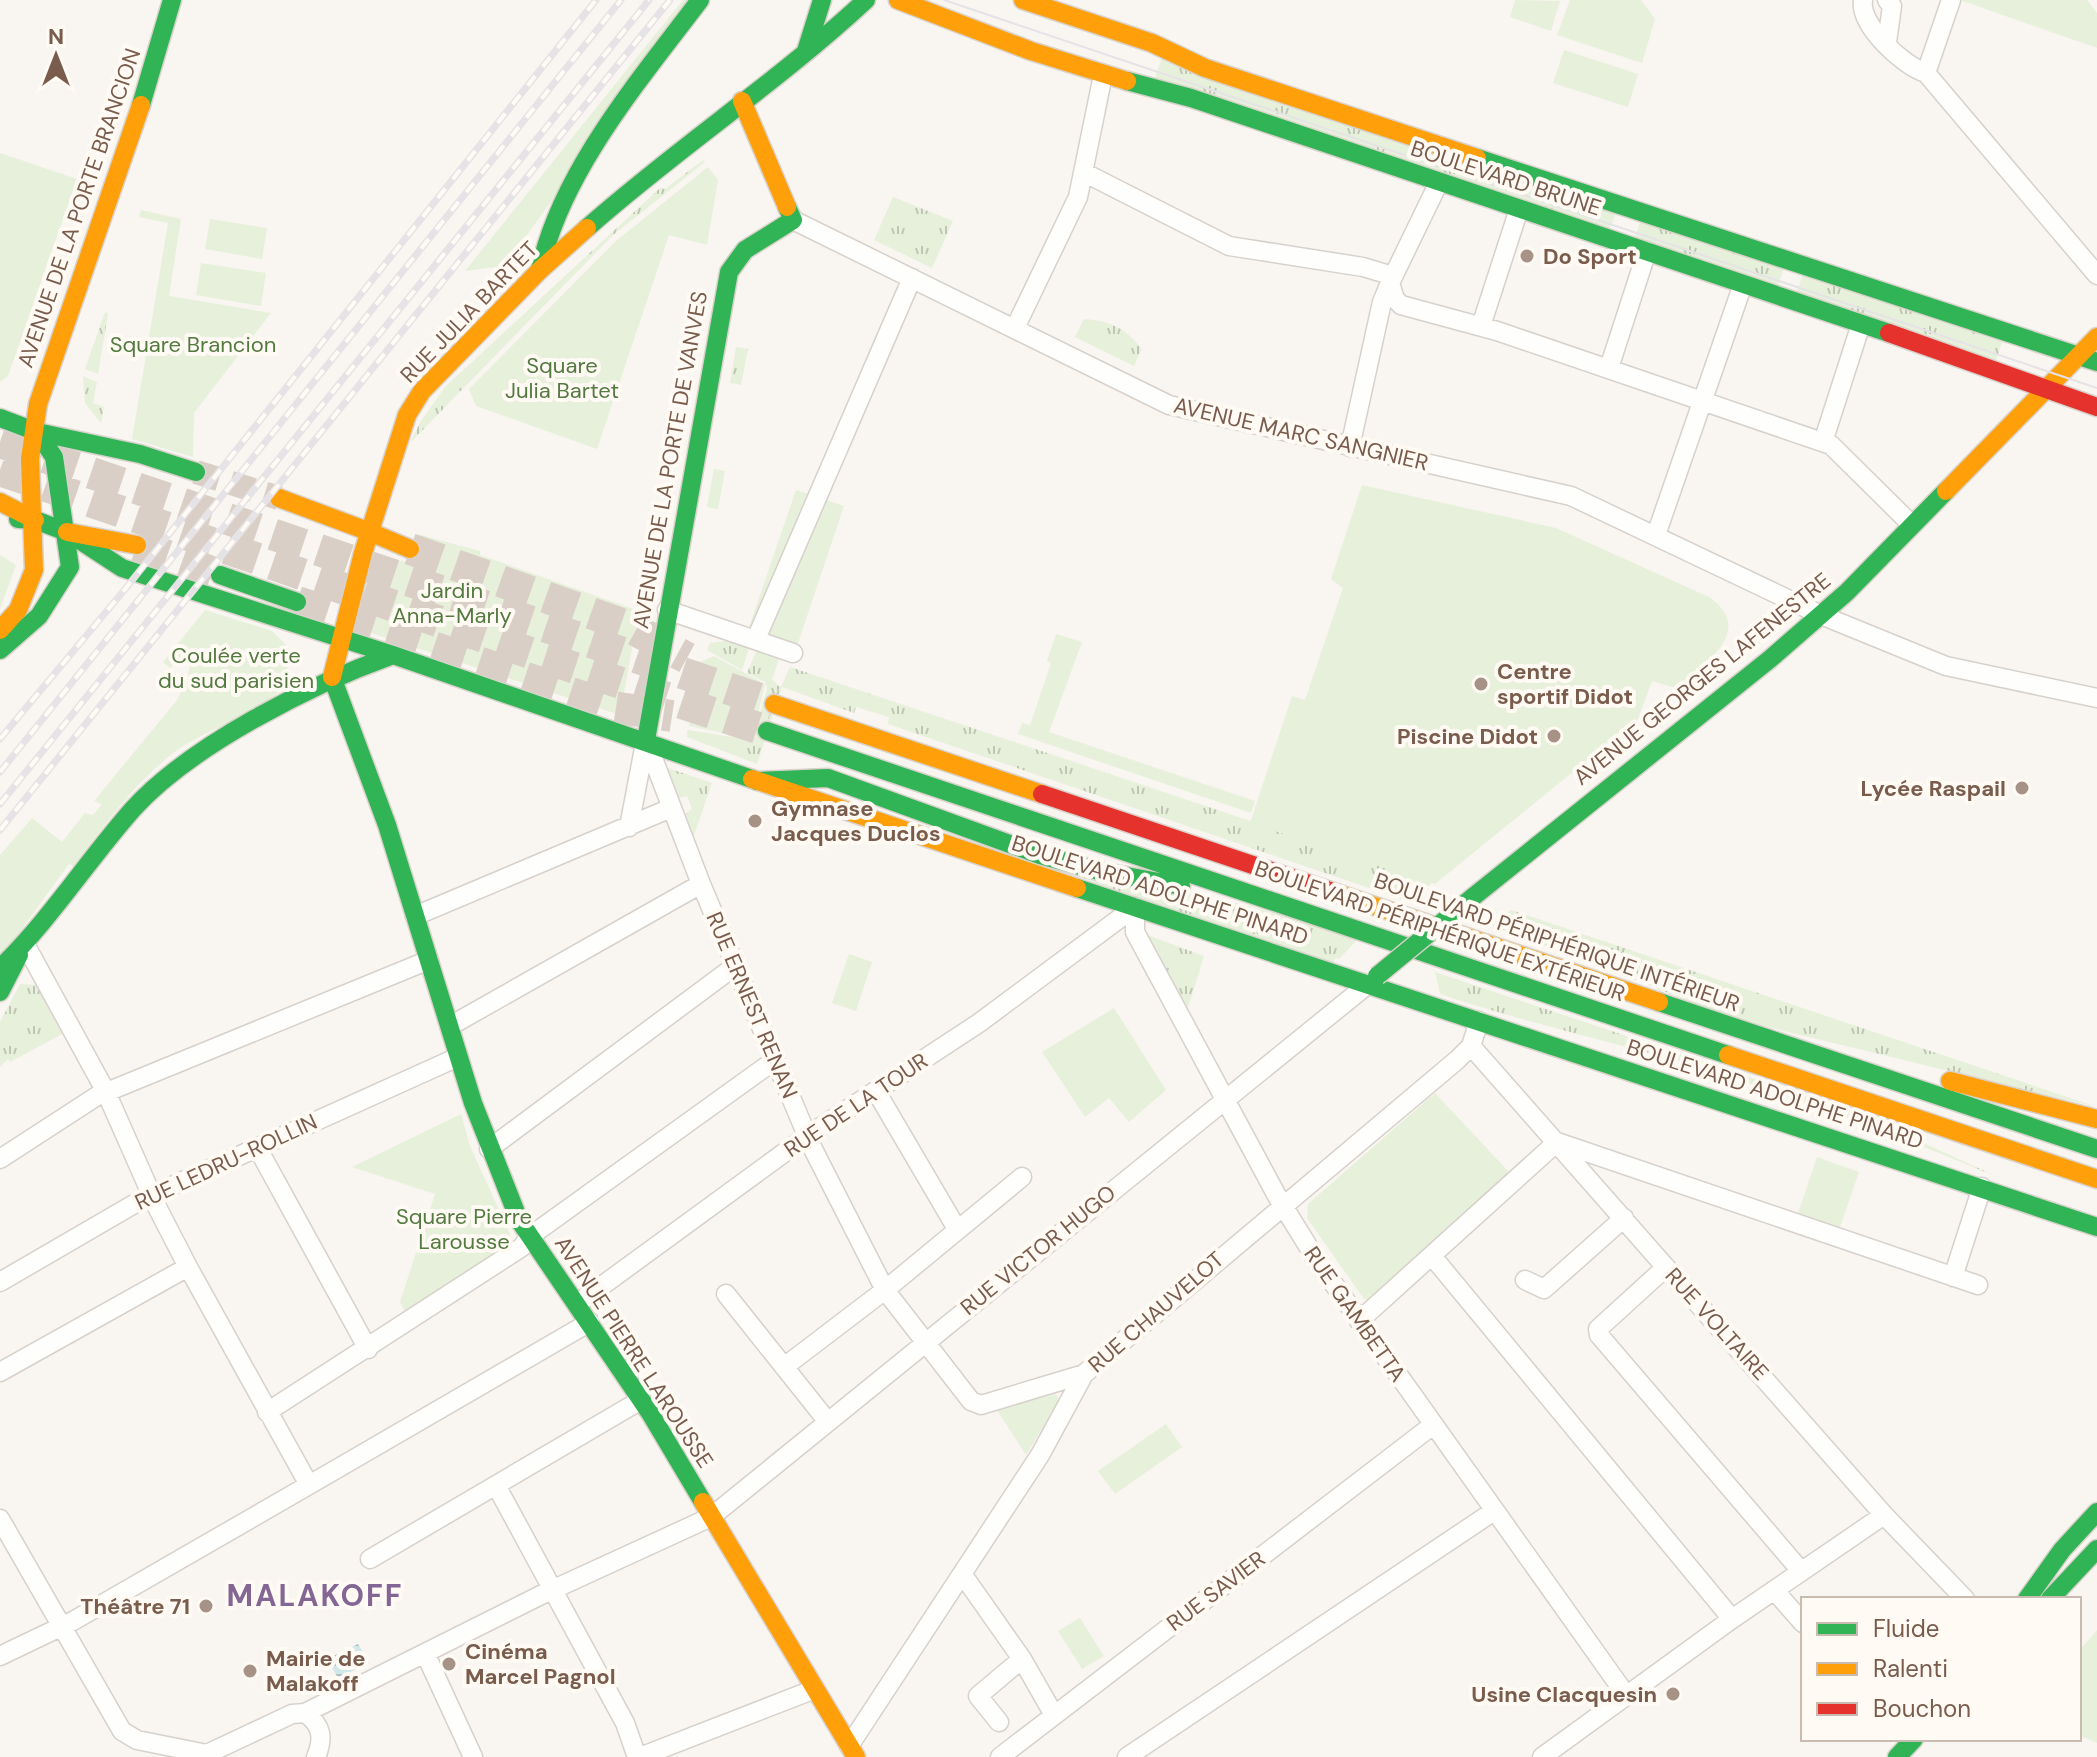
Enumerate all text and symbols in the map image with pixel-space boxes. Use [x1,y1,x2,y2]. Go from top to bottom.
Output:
north arrow [16,16,96,96]
text: N [48,22,64,51]
street label: AVENUE DE LA PORTE BRANCION [11,45,147,371]
street label: BOULEVARD BRUNE [1407,134,1605,222]
street label: RUE JULIA BARTET [394,235,544,389]
place label: Do Sport [1543,242,1637,271]
marker: Do Sport [1518,247,1536,265]
street label: AVENUE DE LA PORTE DE VANVES [626,289,714,631]
park label: Square Brancion [110,330,276,359]
park label: Square Julia Bartet [505,351,619,405]
street label: AVENUE MARC SANGNIER [1171,391,1431,477]
street label: AVENUE GEORGES LAFENESTRE [1567,566,1837,792]
park label: Jardin Anna-Marly [392,576,512,630]
park label: Coulée verte du sud parisien [158,641,314,695]
place label: Centre sportif Didot [1497,657,1633,711]
marker: Centre sportif Didot [1472,675,1490,693]
place label: Piscine Didot [1397,722,1538,751]
marker: Piscine Didot [1545,727,1563,745]
place label: Lycée Raspail [1861,774,2006,803]
marker: Lycée Raspail [2013,779,2031,797]
place label: Gymnase Jacques Duclos [771,794,941,848]
marker: Gymnase Jacques Duclos [746,812,764,830]
street label: BOULEVARD ADOLPHE PINARD [1008,828,1312,952]
street label: BOULEVARD PÉRIPHÉRIQUE EXTÉRIEUR [1251,854,1629,1008]
street label: BOULEVARD PÉRIPHÉRIQUE INTÉRIEUR [1370,866,1744,1018]
street label: RUE ERNEST RENAN [700,907,804,1103]
street label: BOULEVARD ADOLPHE PINARD [1623,1032,1927,1156]
street label: RUE DE LA TOUR [779,1046,933,1164]
street label: RUE LEDRU-ROLLIN [130,1107,322,1217]
street label: RUE VICTOR HUGO [954,1178,1122,1322]
park label: Square Pierre Larousse [396,1202,532,1256]
street label: AVENUE PIERRE LAROUSSE [548,1230,720,1474]
street label: RUE GAMBETTA [1298,1241,1412,1387]
street label: RUE CHAUVELOT [1082,1245,1230,1379]
street label: RUE VOLTAIRE [1659,1262,1775,1386]
street label: RUE SAVIER [1161,1544,1271,1638]
district label: MALAKOFF [227,1576,403,1615]
place label: Théâtre 71 [80,1592,190,1621]
marker: Théâtre 71 [197,1597,215,1615]
legend [1801,1597,2081,1741]
text: Fluide [1873,1613,1939,1644]
place label: Cinéma Marcel Pagnol [465,1637,616,1691]
place label: Mairie de Malakoff [266,1644,366,1698]
text: Ralenti [1873,1653,1948,1684]
marker: Cinéma Marcel Pagnol [440,1655,458,1673]
marker: Mairie de Malakoff [241,1662,259,1680]
place label: Usine Clacquesin [1471,1680,1657,1709]
marker: Usine Clacquesin [1664,1685,1682,1703]
text: Bouchon [1873,1693,1971,1724]

